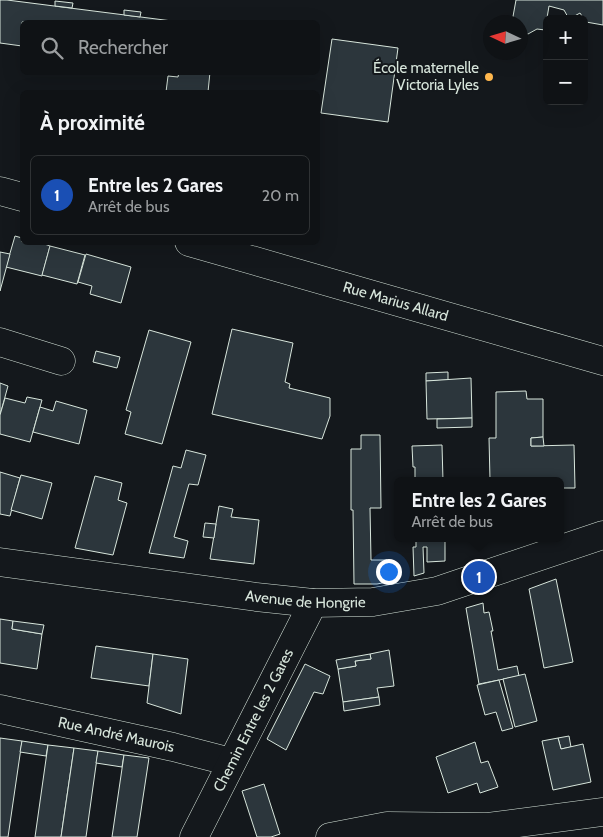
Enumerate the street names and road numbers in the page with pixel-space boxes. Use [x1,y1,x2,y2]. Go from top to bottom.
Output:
street label: Rue Marius Allard [341,278,450,325]
street label: Avenue de Hongrie [244,587,366,612]
street label: Chemin Entre les 2 Gares [210,646,297,795]
street label: Rue André Maurois [56,713,176,756]

